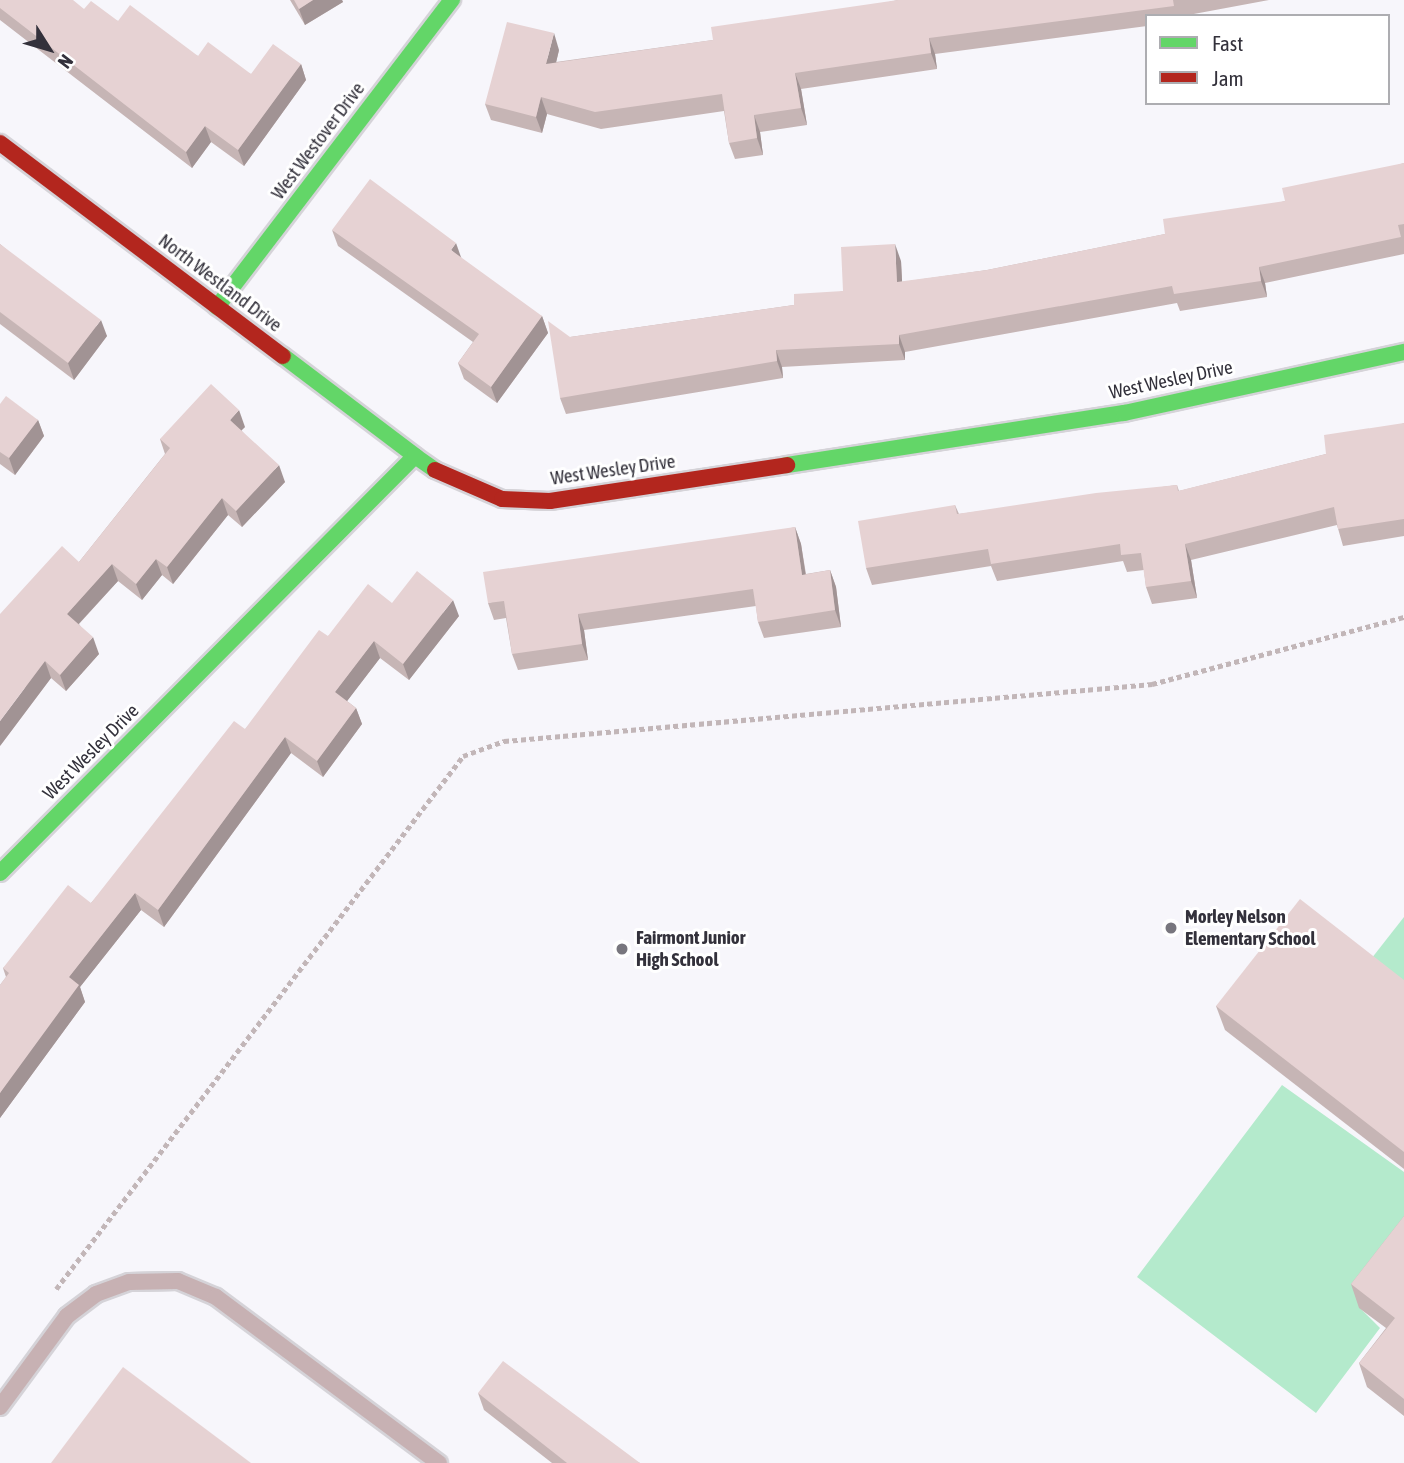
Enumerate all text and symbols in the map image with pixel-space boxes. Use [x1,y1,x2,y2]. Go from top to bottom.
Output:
north arrow [14,14,84,84]
legend [1145,14,1390,105]
text: Fast [1212,31,1243,55]
text: N [54,51,78,73]
text: Jam [1212,66,1244,90]
street label: West Westover Drive [267,78,369,204]
street label: North Westland Drive [154,229,286,337]
street label: West Wesley Drive [1107,356,1235,404]
street label: West Wesley Drive [549,450,677,490]
street label: West Wesley Drive [38,699,144,805]
place label: Morley Nelson Elementary School [1185,906,1316,950]
marker: Morley Nelson Elementary School [1163,920,1179,936]
place label: Fairmont Junior High School [636,927,745,971]
marker: Fairmont Junior High School [614,941,630,957]

